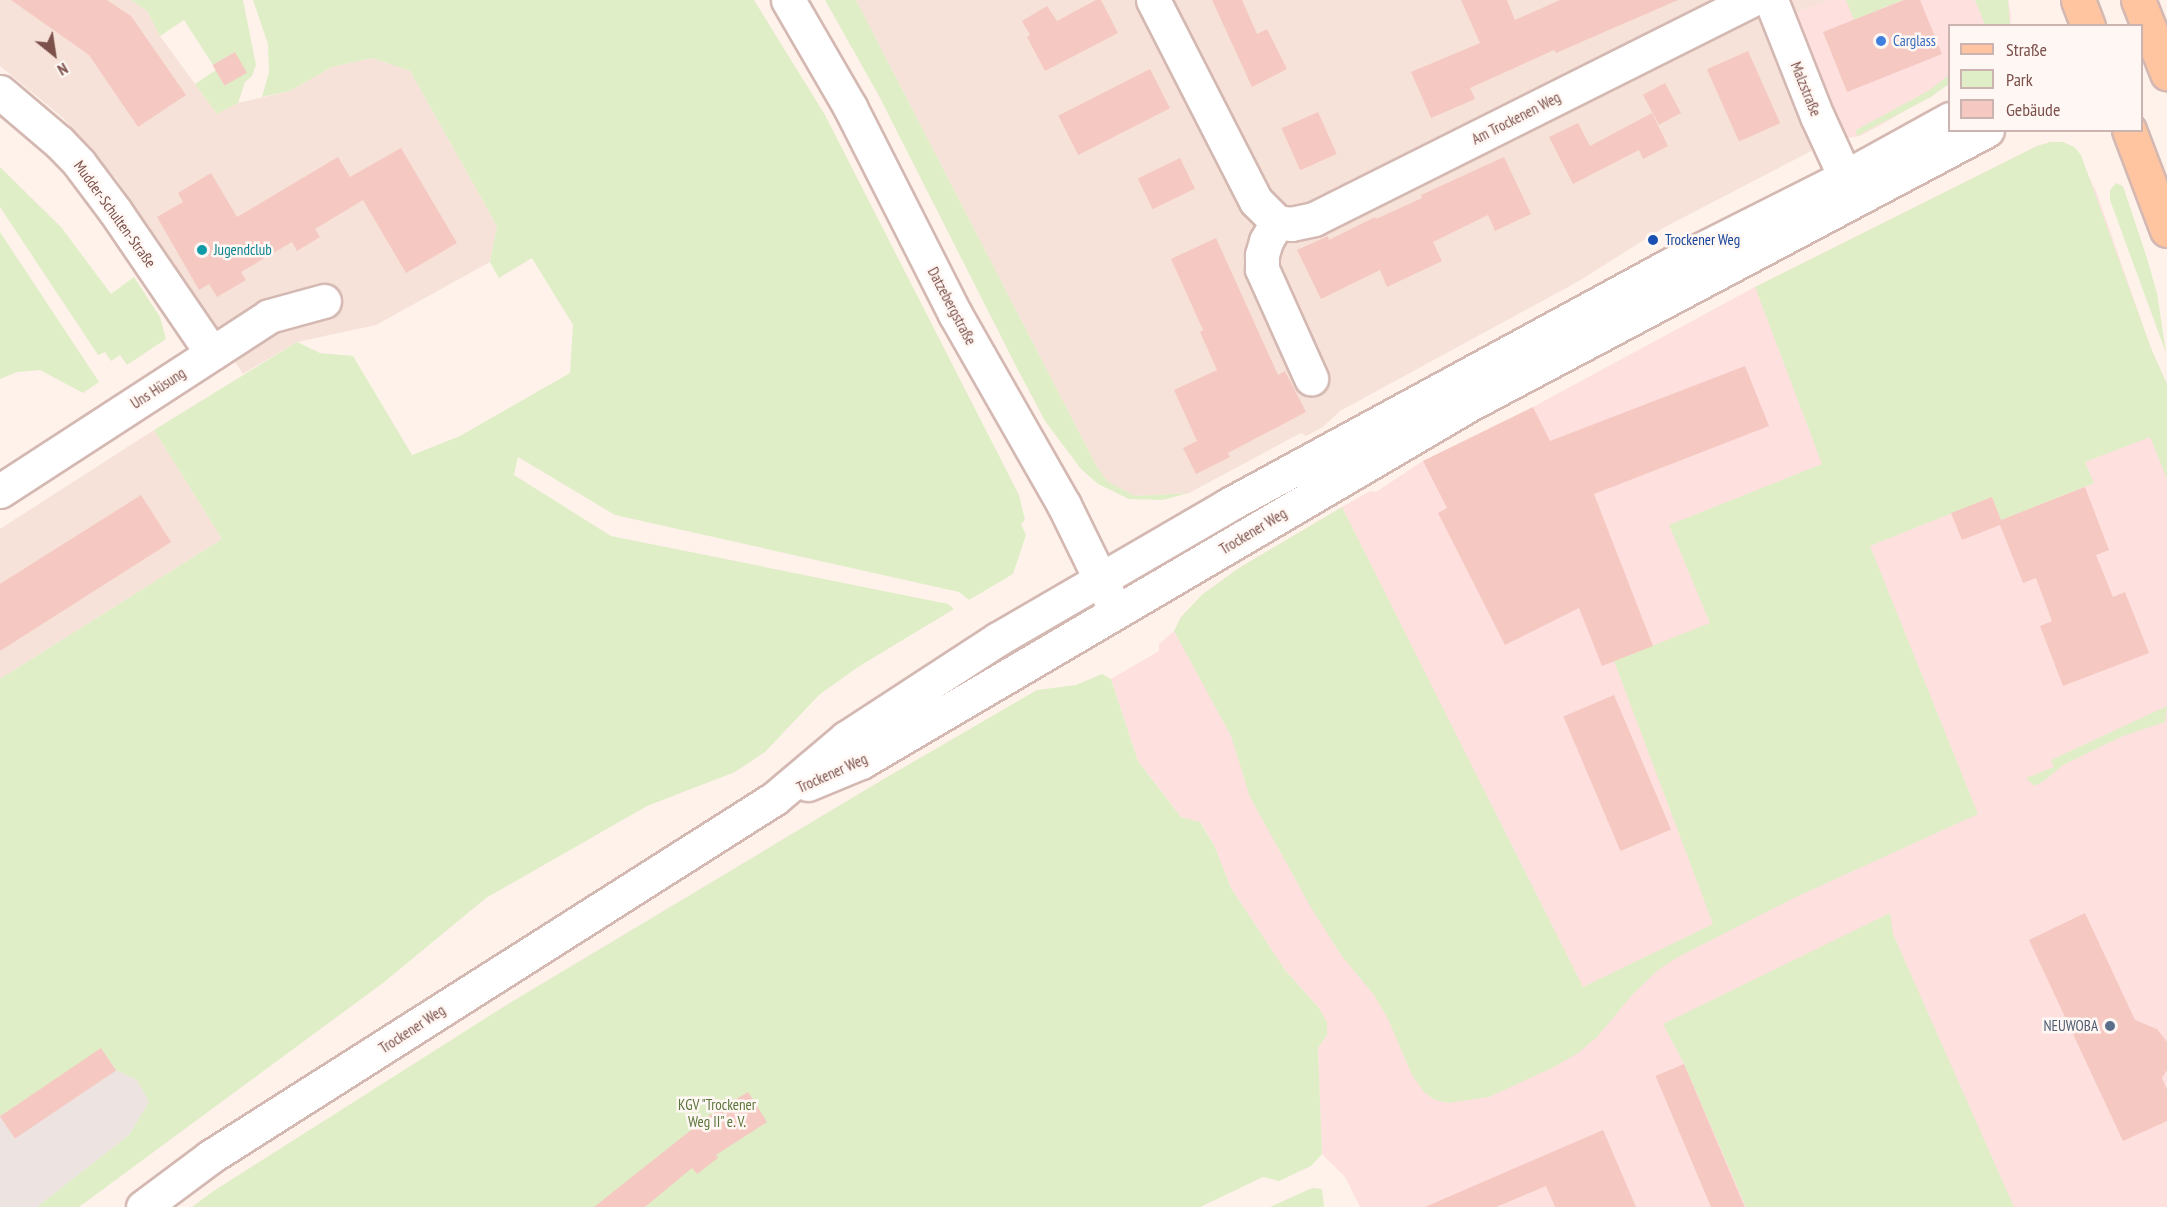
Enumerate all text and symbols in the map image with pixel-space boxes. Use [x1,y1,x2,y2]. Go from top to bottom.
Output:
north arrow [24,24,84,84]
legend [1948,24,2143,132]
place label: Carglass [1893,32,1936,50]
marker: Carglass [1874,34,1888,48]
text: Straße [2006,38,2047,61]
text: N [54,59,72,80]
street label: Malzstraße [1787,59,1825,119]
text: Park [2006,68,2033,91]
street label: Am Trockenen Weg [1468,88,1564,148]
text: Gebäude [2006,98,2060,121]
street label: Mudder-Schulten-Straße [70,157,160,271]
place label: Trockener Weg [1665,231,1740,249]
marker: Trockener Weg [1646,233,1660,247]
place label: Jugendclub [214,241,272,259]
marker: Jugendclub [195,243,209,257]
street label: Datzebergstraße [924,264,980,348]
street label: Uns Hüsung [127,364,189,412]
street label: Trockener Weg [1216,504,1290,558]
street label: Trockener Weg [794,749,870,797]
street label: Trockener Weg [375,1001,449,1057]
place label: NEUWOBA [2043,1017,2098,1035]
marker: NEUWOBA [2103,1019,2117,1033]
park label: KGV "Trockener Weg II" e. V. [677,1095,757,1130]

